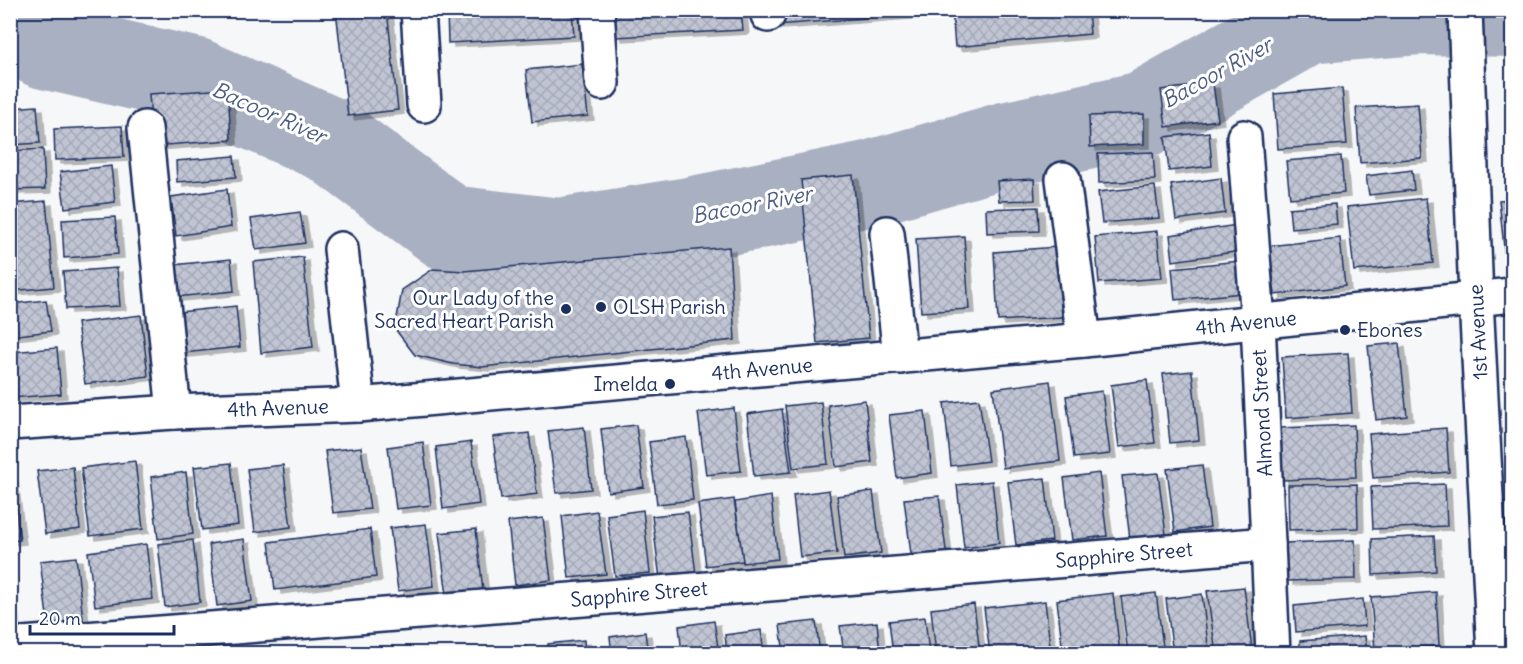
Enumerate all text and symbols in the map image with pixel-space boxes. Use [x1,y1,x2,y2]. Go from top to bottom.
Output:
water label: Bacoor River [1157,30,1279,114]
water label: Bacoor River [208,76,332,151]
water label: Bacoor River [690,179,816,229]
street label: 1st Avenue [1463,284,1492,380]
place label: Our Lady of the Sacred Heart Parish [374,285,554,333]
place label: OLSH Parish [613,294,726,319]
marker: OLSH Parish [594,300,608,314]
marker: Our Lady of the Sacred Heart Parish [559,302,573,316]
street label: 4th Avenue [1194,305,1298,340]
place label: Ebones [1357,317,1423,342]
marker: Ebones [1338,323,1352,337]
street label: Almond Street [1246,348,1277,477]
street label: 4th Avenue [710,352,814,385]
place label: Imelda [593,371,658,396]
marker: Imelda [663,377,677,391]
street label: 4th Avenue [227,393,329,422]
street label: Sapphire Street [1054,536,1194,573]
street label: Sapphire Street [569,575,709,612]
scale bar [30,598,174,636]
text: 20 m [39,607,81,630]

